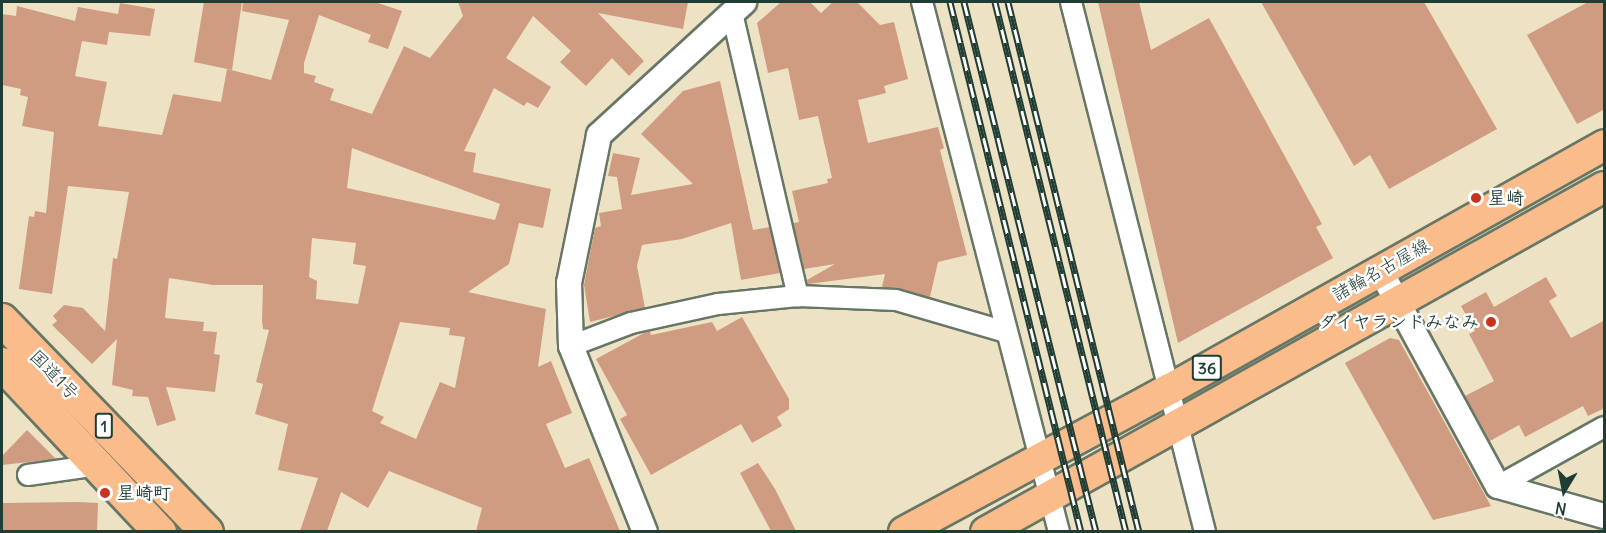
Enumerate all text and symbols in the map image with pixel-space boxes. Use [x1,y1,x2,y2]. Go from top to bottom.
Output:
place label: 星崎 [1488,187,1524,209]
marker: 星崎 [1469,191,1483,205]
street label: 諸輪名古屋線 [1329,234,1433,306]
place label: ダイヤランドみなみ [1317,311,1479,333]
marker: ダイヤランドみなみ [1484,315,1498,329]
street label: 国道1号 [25,346,83,404]
road number: 36 [1190,355,1224,381]
road number: 1 [94,413,114,439]
north arrow [1534,461,1594,521]
place label: 星崎町 [117,482,171,504]
marker: 星崎町 [98,486,112,500]
text: N [1554,498,1568,520]

